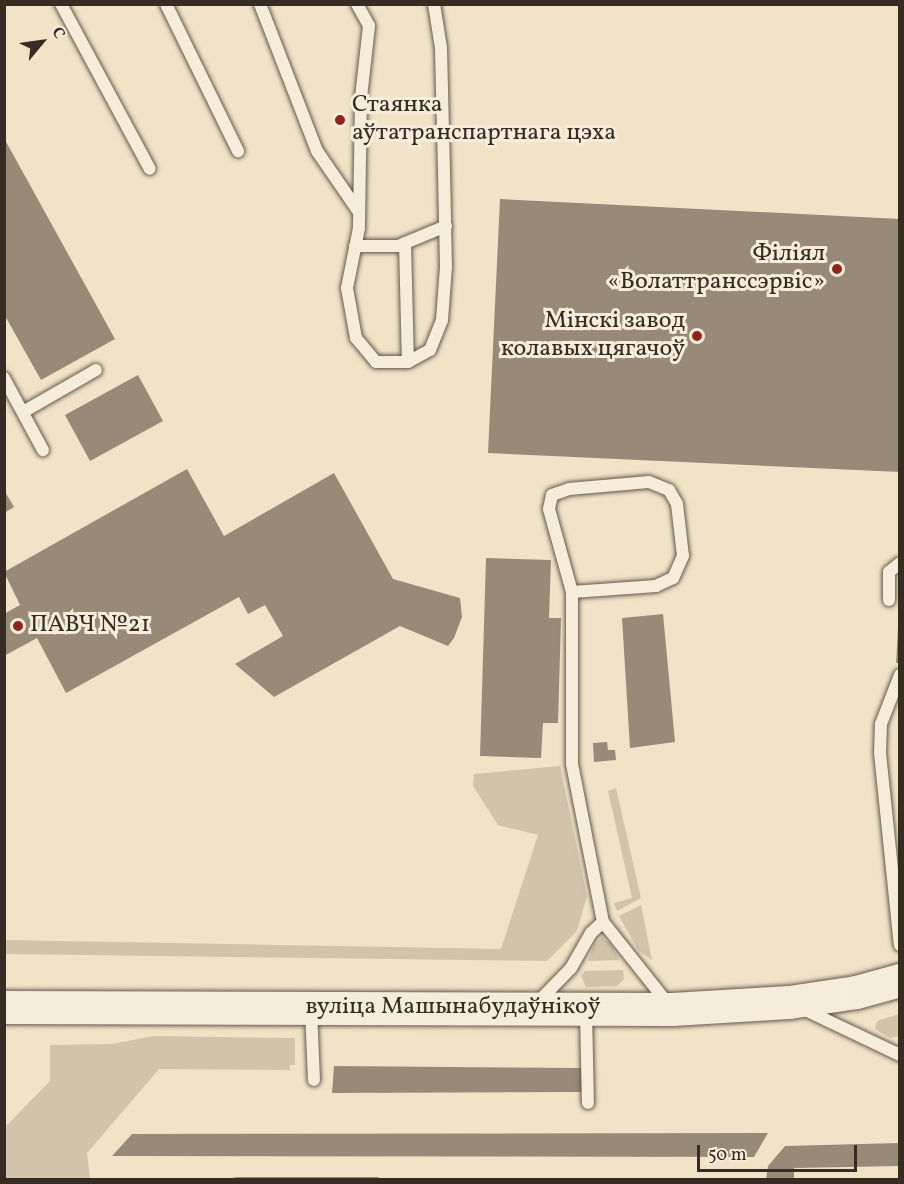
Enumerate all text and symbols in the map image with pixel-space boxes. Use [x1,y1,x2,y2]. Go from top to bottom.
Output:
north arrow [12,12,72,72]
text: С [46,23,70,43]
place label: Стаянка аўтатранспартнага цэха [352,92,616,148]
marker: Стаянка аўтатранспартнага цэха [333,113,347,127]
place label: Філіял «Волаттранссэрвіс» [608,241,825,297]
marker: Філіял «Волаттранссэрвіс» [830,262,844,276]
place label: Мінскі завод колавых цягачоў [501,308,685,364]
marker: Мінскі завод колавых цягачоў [690,329,704,343]
place label: ПАВЧ №21 [30,612,150,640]
marker: ПАВЧ №21 [11,619,25,633]
street label: вуліца Машынабудаўнікоў [305,994,601,1022]
scale bar [700,1133,860,1171]
text: 50 m [708,1143,747,1168]

